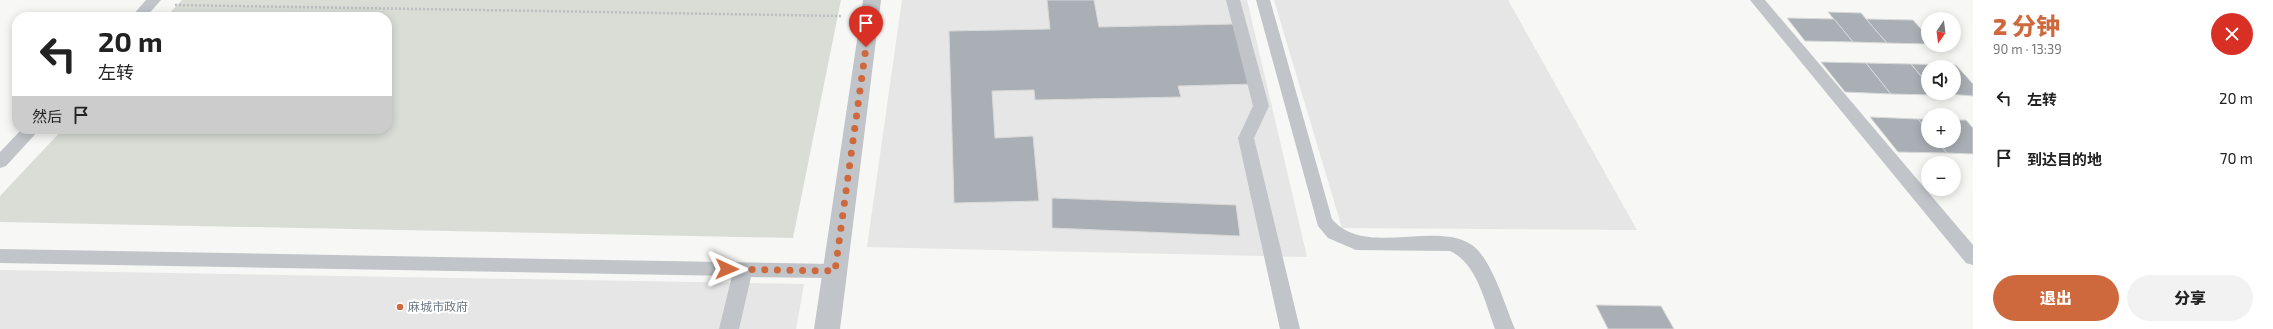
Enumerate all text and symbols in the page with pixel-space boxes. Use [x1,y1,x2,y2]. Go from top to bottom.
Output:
pin [849,6,883,47]
text: 2 分钟 [1993,11,2060,40]
icon: arrive [855,12,877,34]
north arrow [1921,12,1961,52]
map controls [1921,12,1961,196]
button: close [2211,13,2253,55]
text: 20 m [98,24,163,58]
icon: left [32,28,84,80]
text: 90 m · 13:39 [1993,41,2062,57]
button: sound [1921,60,1961,100]
text: 左转 [98,61,134,83]
icon: left [1993,87,2015,109]
text: 20 m [2219,89,2253,107]
text: 左转 [2027,90,2057,108]
icon: arrive [70,104,92,126]
text: 然后 [32,107,62,125]
button: + [1921,108,1961,148]
icon: arrive [1993,147,2015,169]
text: 70 m [2220,149,2253,167]
text: 到达目的地 [2027,150,2102,168]
button: − [1921,156,1961,196]
position arrow [706,248,748,290]
button: 退出 [1993,275,2119,321]
button: 分享 [2127,275,2253,321]
place label: 麻城市政府 [408,299,468,313]
marker: 麻城市政府 [395,302,405,312]

